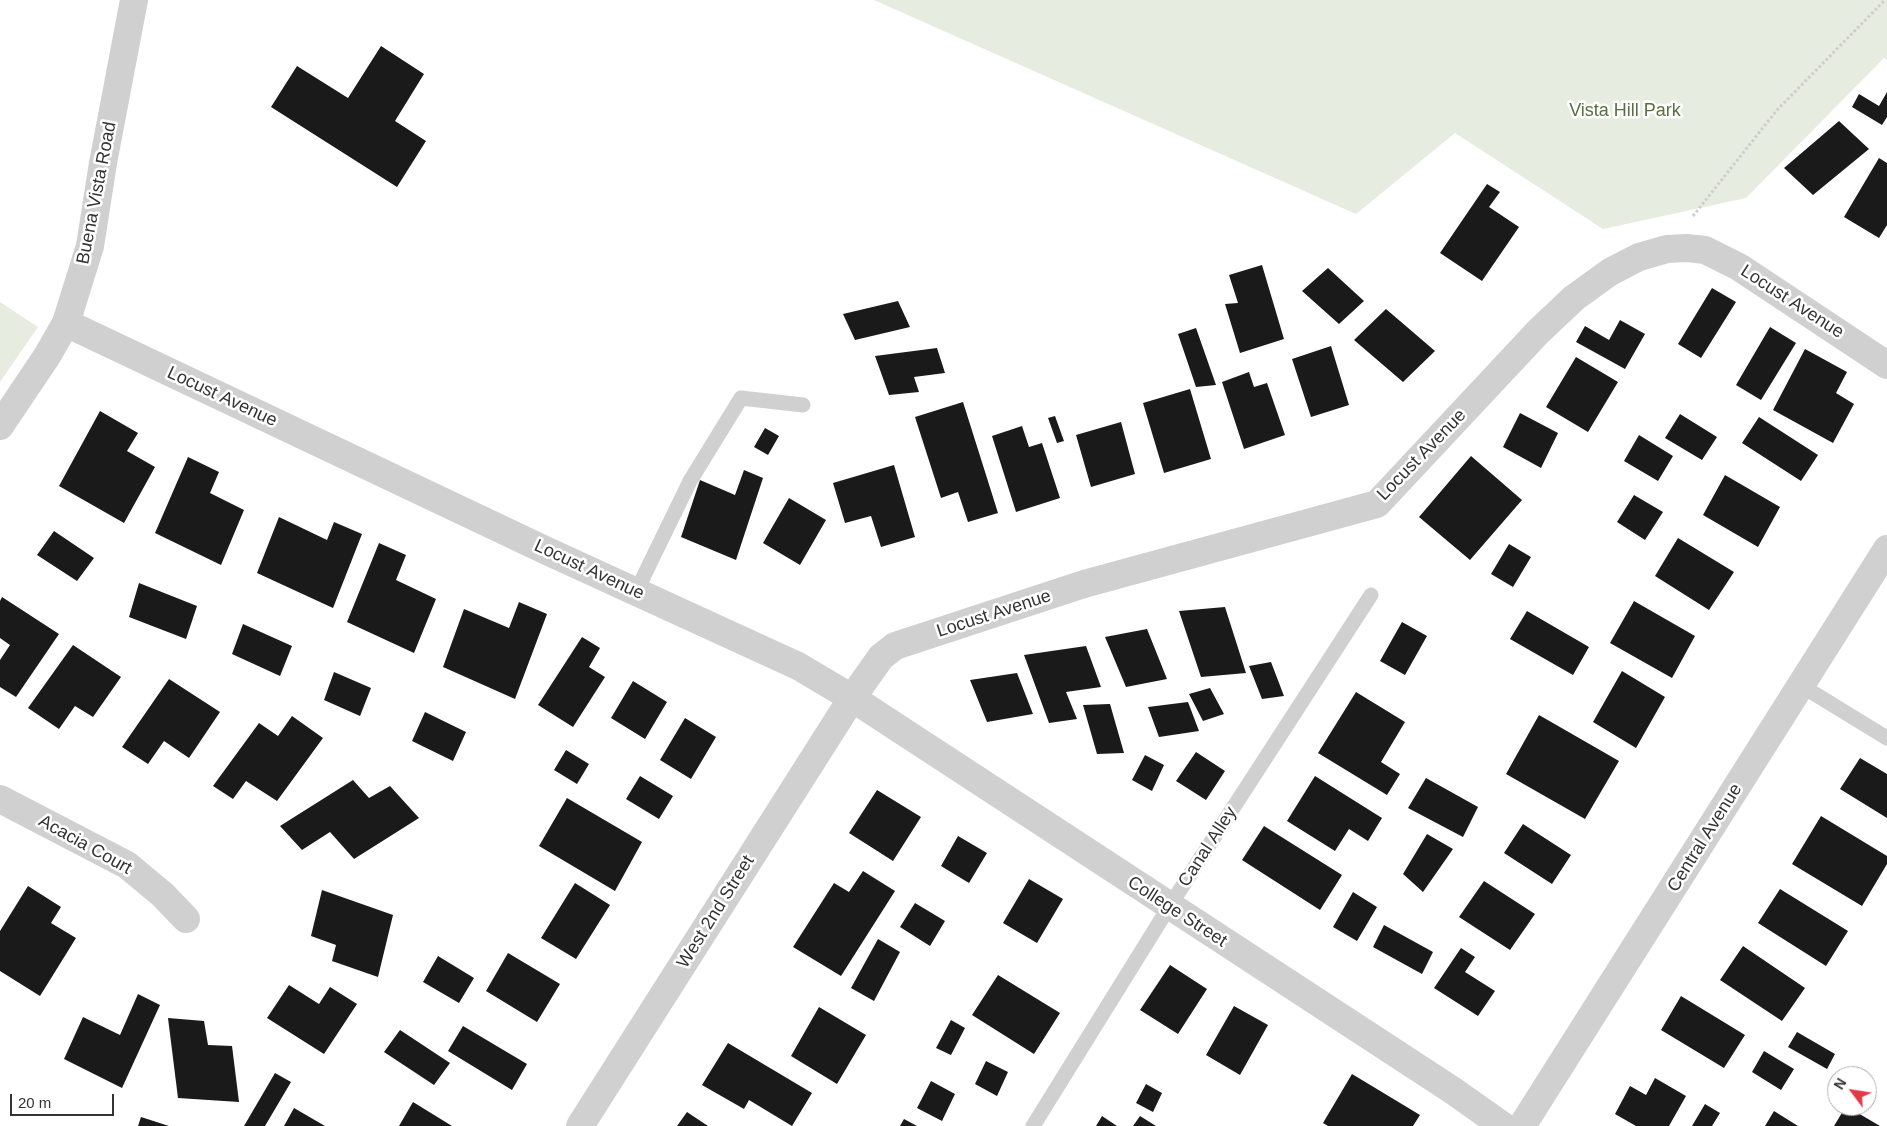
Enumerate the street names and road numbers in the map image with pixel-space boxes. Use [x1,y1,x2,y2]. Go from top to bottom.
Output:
street label: Buena Vista Road [73,120,121,266]
street label: Locust Avenue [1736,261,1848,343]
street label: Locust Avenue [164,362,280,432]
street label: Locust Avenue [1373,405,1471,505]
street label: Locust Avenue [531,535,647,605]
street label: Locust Avenue [934,585,1054,643]
street label: Central Avenue [1663,780,1747,896]
street label: Canal Alley [1174,803,1242,891]
street label: Acacia Court [35,811,135,879]
street label: West 2nd Street [673,852,759,972]
street label: College Street [1123,872,1231,952]

